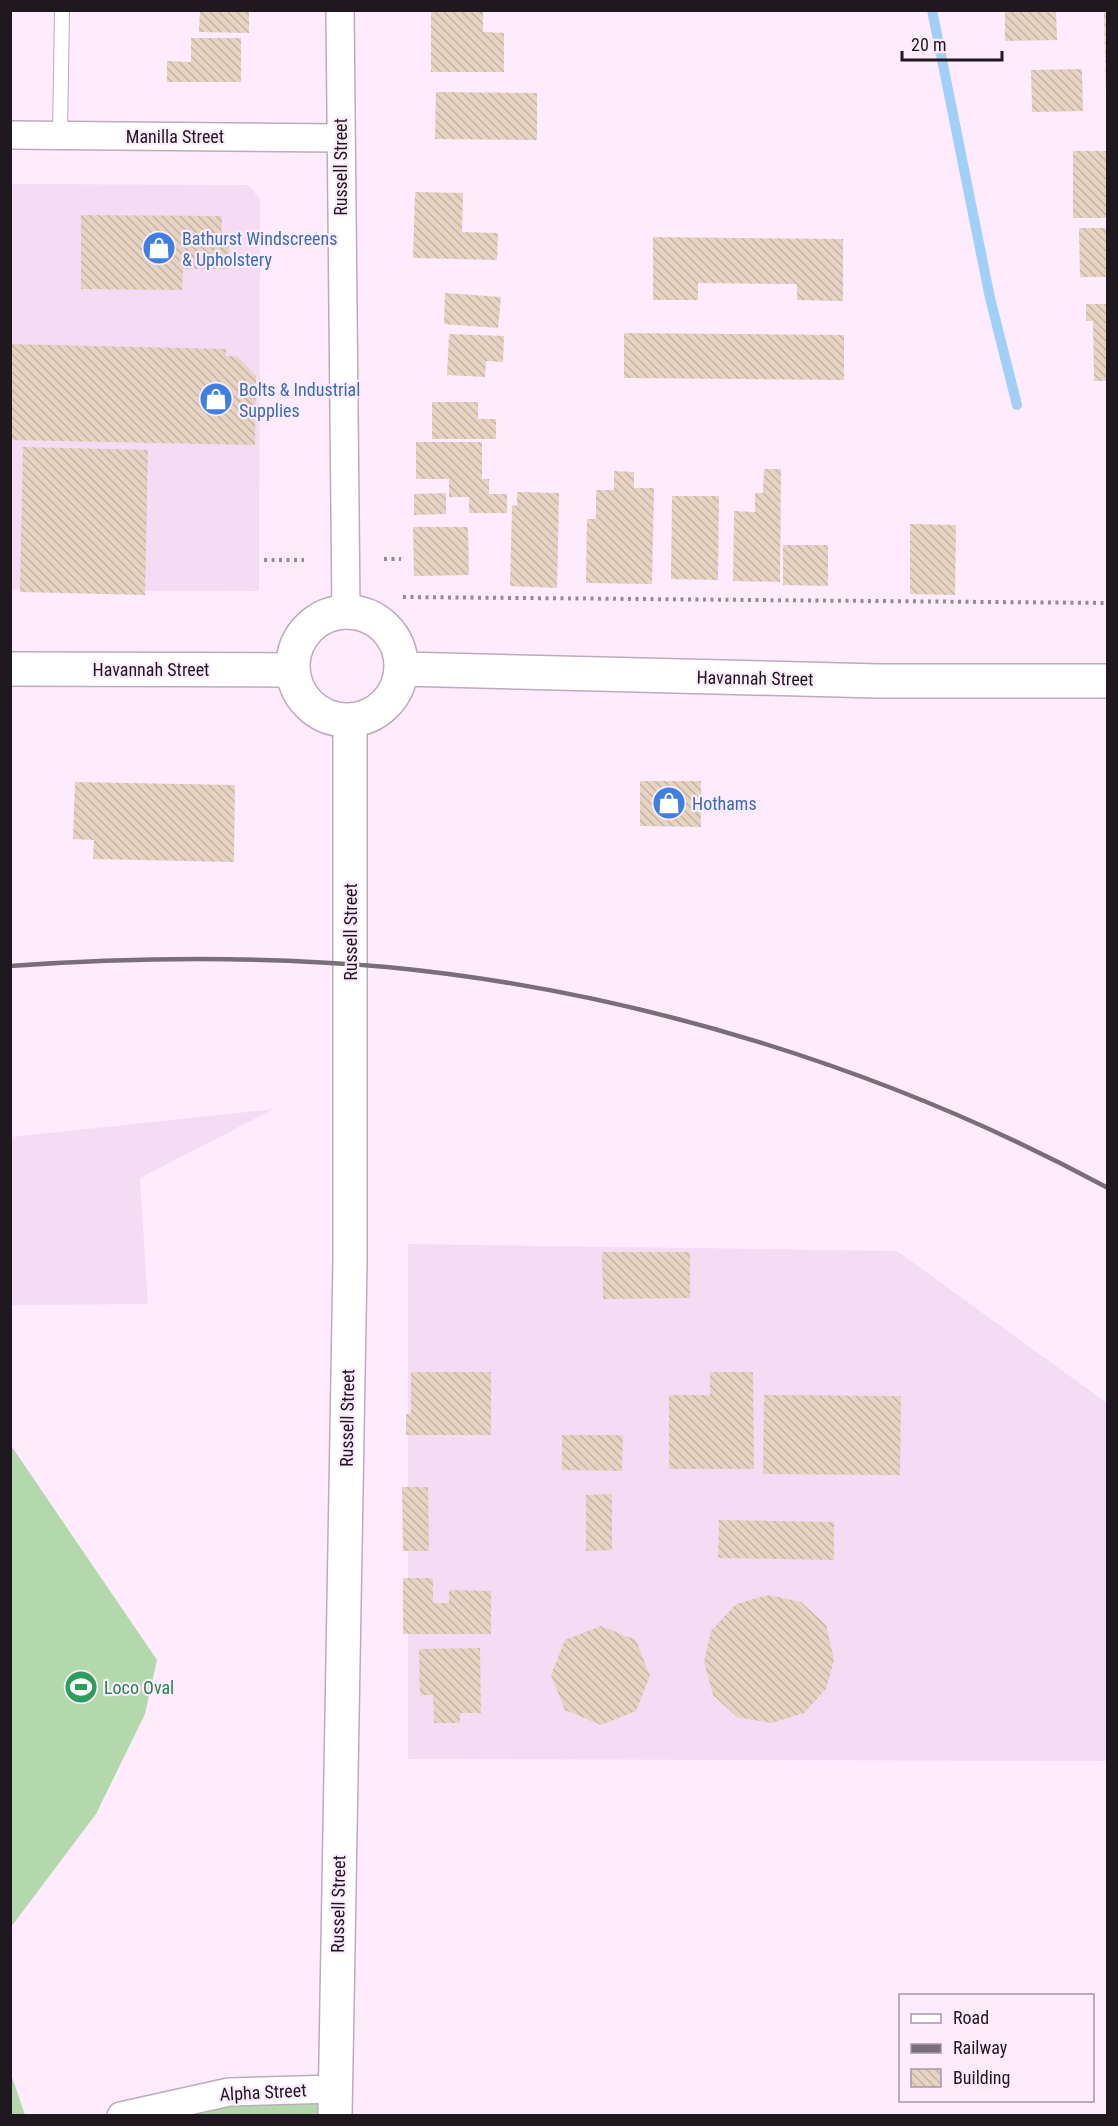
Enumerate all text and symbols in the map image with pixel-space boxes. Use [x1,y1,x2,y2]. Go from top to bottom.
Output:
scale bar [902,24,1002,62]
text: 20 m [911,34,946,55]
street label: Russell Street [330,118,351,216]
street label: Manilla Street [126,126,224,147]
place label: Bathurst Windscreens & Upholstery [182,228,337,270]
shop icon: Bathurst Windscreens & Upholstery [141,230,177,266]
place label: Bolts & Industrial Supplies [239,379,360,421]
shop icon: Bolts & Industrial Supplies [198,381,234,417]
street label: Havannah Street [93,659,209,680]
street label: Havannah Street [696,666,814,690]
shop icon: Hothams [651,785,687,821]
place label: Hothams [692,793,757,814]
street label: Russell Street [340,883,361,981]
street label: Russell Street [336,1369,358,1467]
sports icon: Loco Oval [63,1669,99,1705]
place label: Loco Oval [104,1677,174,1698]
street label: Russell Street [327,1855,349,1953]
legend [899,1994,1094,2102]
text: Road [953,2007,989,2028]
text: Railway [953,2037,1008,2058]
text: Building [953,2067,1010,2088]
street label: Alpha Street [219,2079,307,2105]

